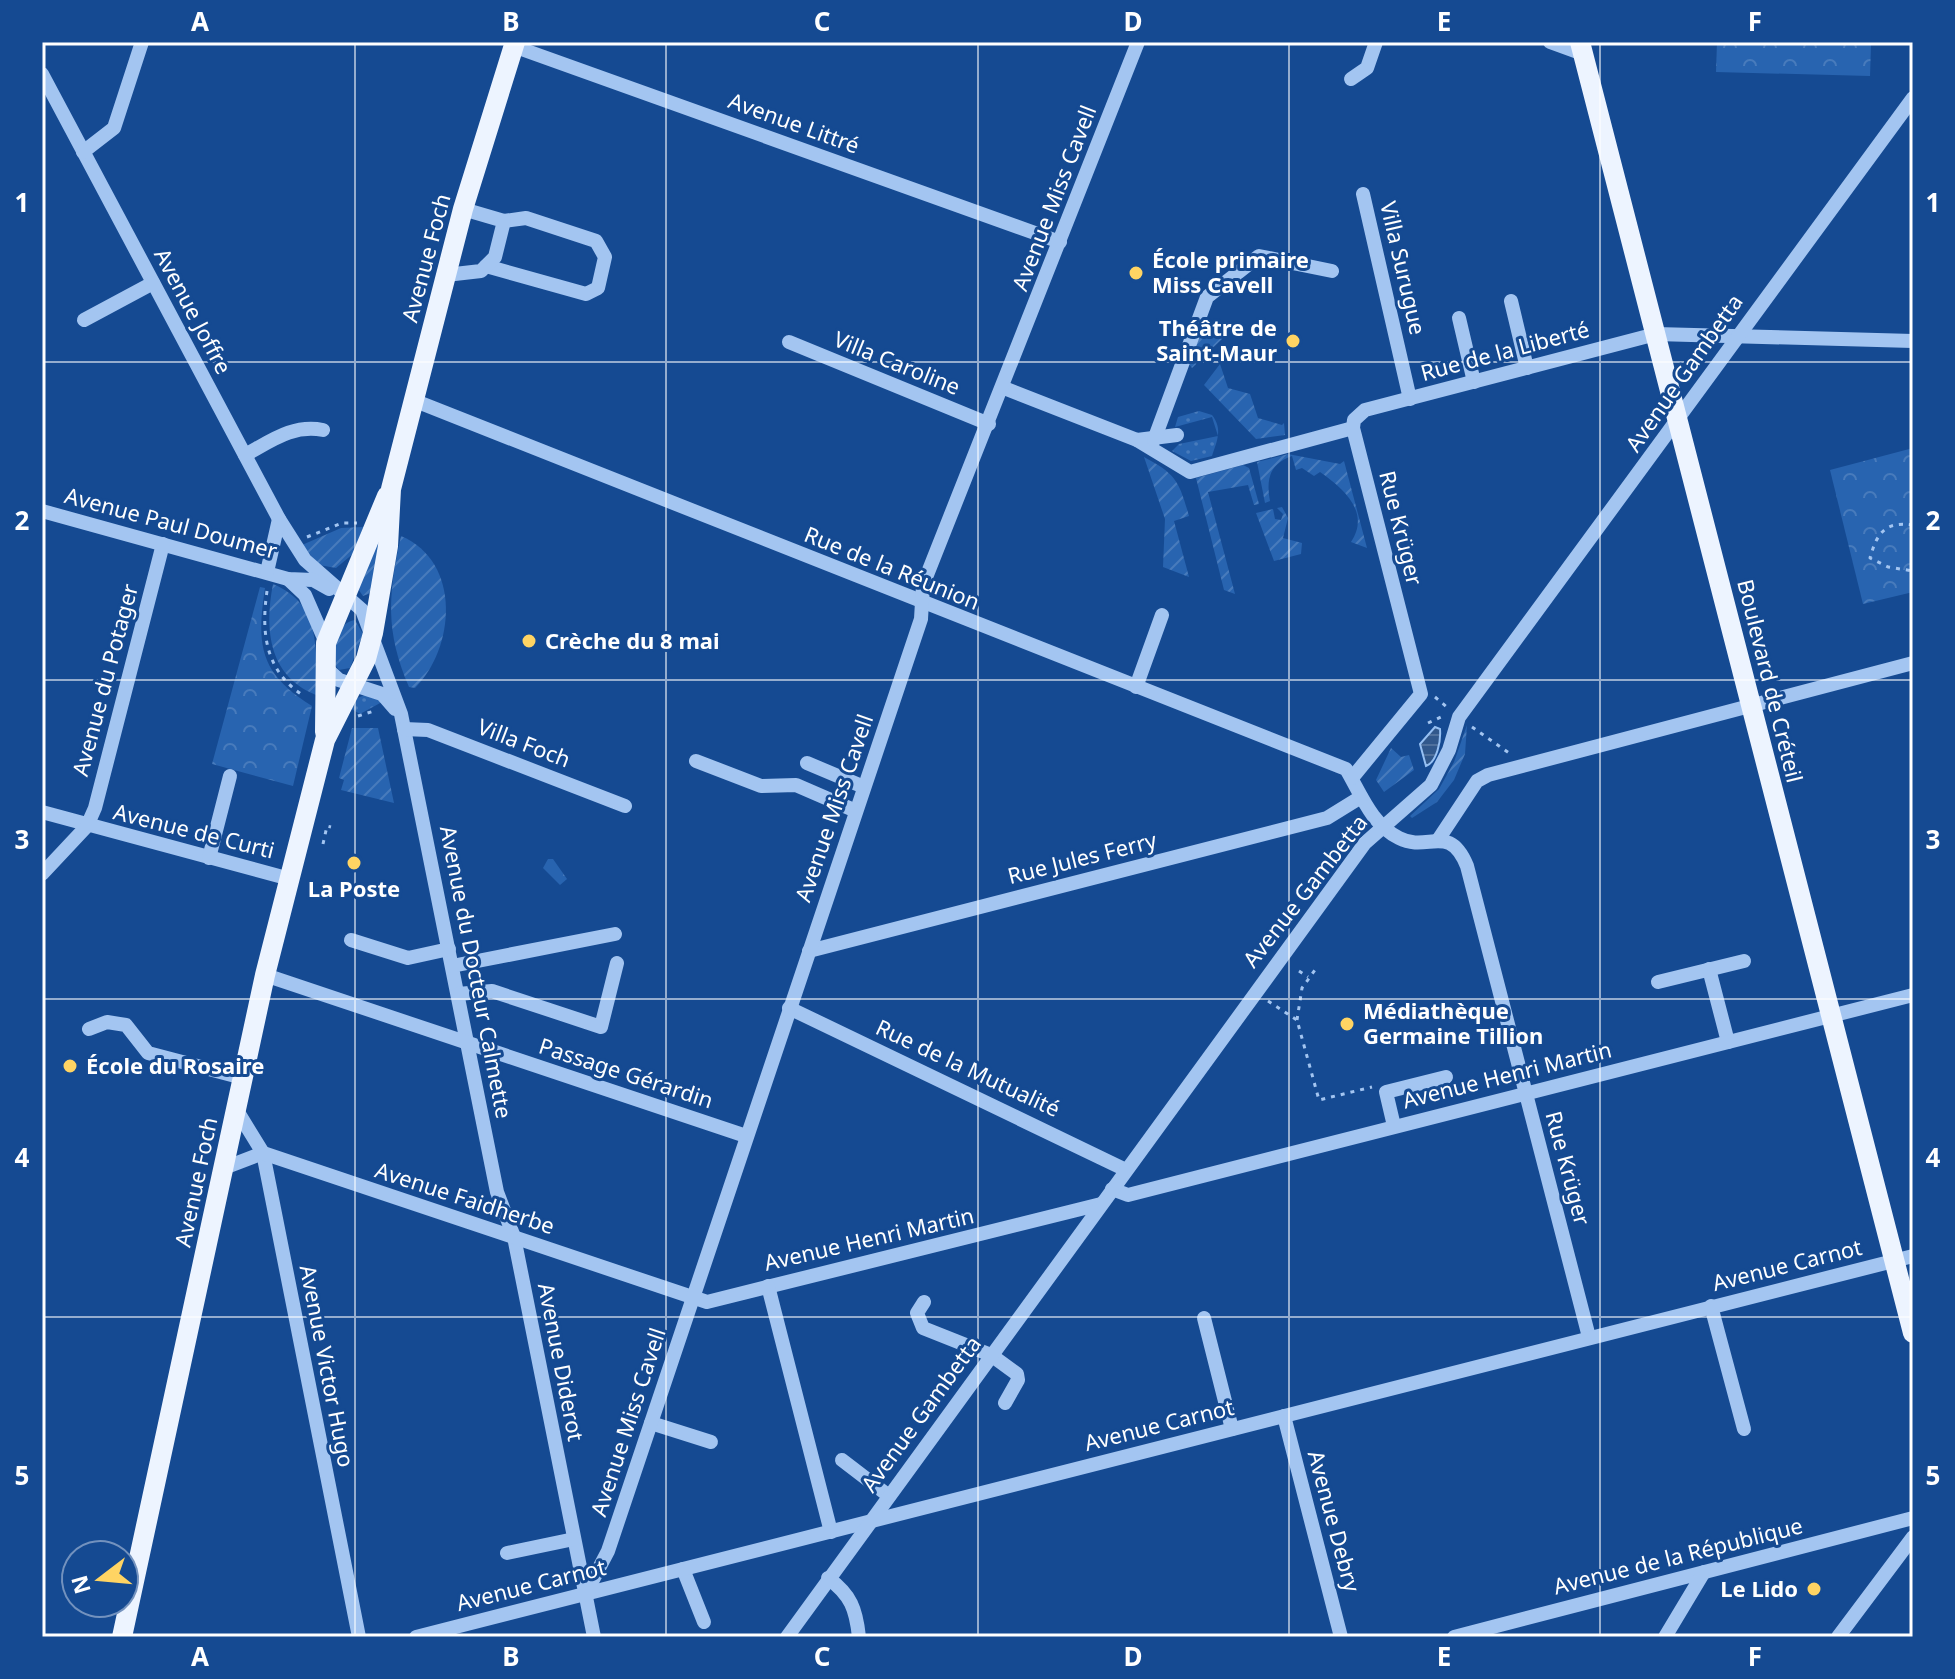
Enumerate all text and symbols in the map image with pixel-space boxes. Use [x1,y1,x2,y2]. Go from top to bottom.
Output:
text: A [191,3,209,39]
text: B [502,3,520,39]
text: C [814,3,830,39]
text: D [1123,3,1143,39]
text: E [1437,3,1451,39]
text: F [1748,3,1762,39]
street label: Avenue Littré [725,85,864,160]
street label: Avenue Miss Cavell [1004,101,1102,295]
text: 1 [15,184,29,220]
text: 1 [1926,184,1940,220]
street label: Avenue Foch [393,190,457,325]
street label: Villa Surugue [1374,198,1434,337]
street label: Avenue Joffre [148,242,240,379]
place label: École primaire Miss Cavell [1152,244,1309,299]
marker: École primaire Miss Cavell [1127,264,1145,282]
street label: Avenue Gambetta [1618,288,1749,457]
place label: Théâtre de Saint-Maur [1156,312,1277,367]
street label: Rue de la Liberté [1417,313,1592,387]
street label: Villa Caroline [830,323,965,401]
marker: Théâtre de Saint-Maur [1284,332,1302,350]
street label: Rue Krüger [1373,467,1431,588]
street label: Avenue Paul Doumer [62,479,281,565]
text: 2 [15,502,30,538]
text: 2 [1926,502,1941,538]
street label: Rue de la Réunion [800,518,985,616]
street label: Boulevard de Créteil [1731,576,1811,786]
street label: Avenue du Potager [64,580,144,779]
place label: Crèche du 8 mai [545,625,720,655]
marker: Crèche du 8 mai [520,632,538,650]
street label: Avenue Miss Cavell [787,710,879,905]
street label: Villa Foch [474,711,575,773]
street label: Avenue de Curti [111,796,278,865]
street label: Avenue Gambetta [1235,808,1373,973]
text: 3 [15,821,29,857]
text: 3 [1926,821,1940,857]
street label: Avenue du Docteur Calmette [434,823,520,1121]
street label: Rue Jules Ferry [1004,824,1160,890]
marker: La Poste [345,854,363,872]
place label: La Poste [308,873,400,903]
place label: Médiathèque Germaine Tillion [1363,995,1543,1050]
street label: Rue de la Mutualité [871,1011,1065,1123]
marker: Médiathèque Germaine Tillion [1338,1015,1356,1033]
street label: Passage Gérardin [535,1030,717,1114]
street label: Avenue Henri Martin [1399,1034,1614,1115]
place label: École du Rosaire [86,1050,264,1080]
marker: École du Rosaire [61,1057,79,1075]
street label: Rue Krüger [1539,1107,1599,1228]
street label: Avenue Foch [167,1114,223,1249]
text: 4 [15,1139,30,1175]
text: 4 [1926,1139,1941,1175]
street label: Avenue Faidherbe [372,1154,559,1240]
street label: Avenue Henri Martin [761,1199,977,1277]
street label: Avenue Carnot [1709,1231,1865,1297]
street label: Avenue Victor Hugo [294,1262,362,1469]
street label: Avenue Diderot [532,1280,592,1444]
street label: Avenue Miss Cavell [582,1324,672,1520]
street label: Avenue Gambetta [853,1329,987,1497]
street label: Avenue Carnot [1081,1391,1237,1457]
street label: Avenue Debry [1302,1447,1368,1596]
text: 5 [15,1457,29,1493]
text: 5 [1926,1457,1940,1493]
street label: Avenue de la République [1550,1510,1806,1601]
north arrow [60,1539,140,1619]
street label: Avenue Carnot [453,1551,609,1617]
text: N [63,1572,97,1598]
place label: Le Lido [1720,1573,1798,1603]
marker: Le Lido [1805,1580,1823,1598]
text: A [191,1638,209,1674]
text: B [502,1638,520,1674]
text: C [814,1638,830,1674]
text: D [1123,1638,1143,1674]
text: E [1437,1638,1451,1674]
text: F [1748,1638,1762,1674]

